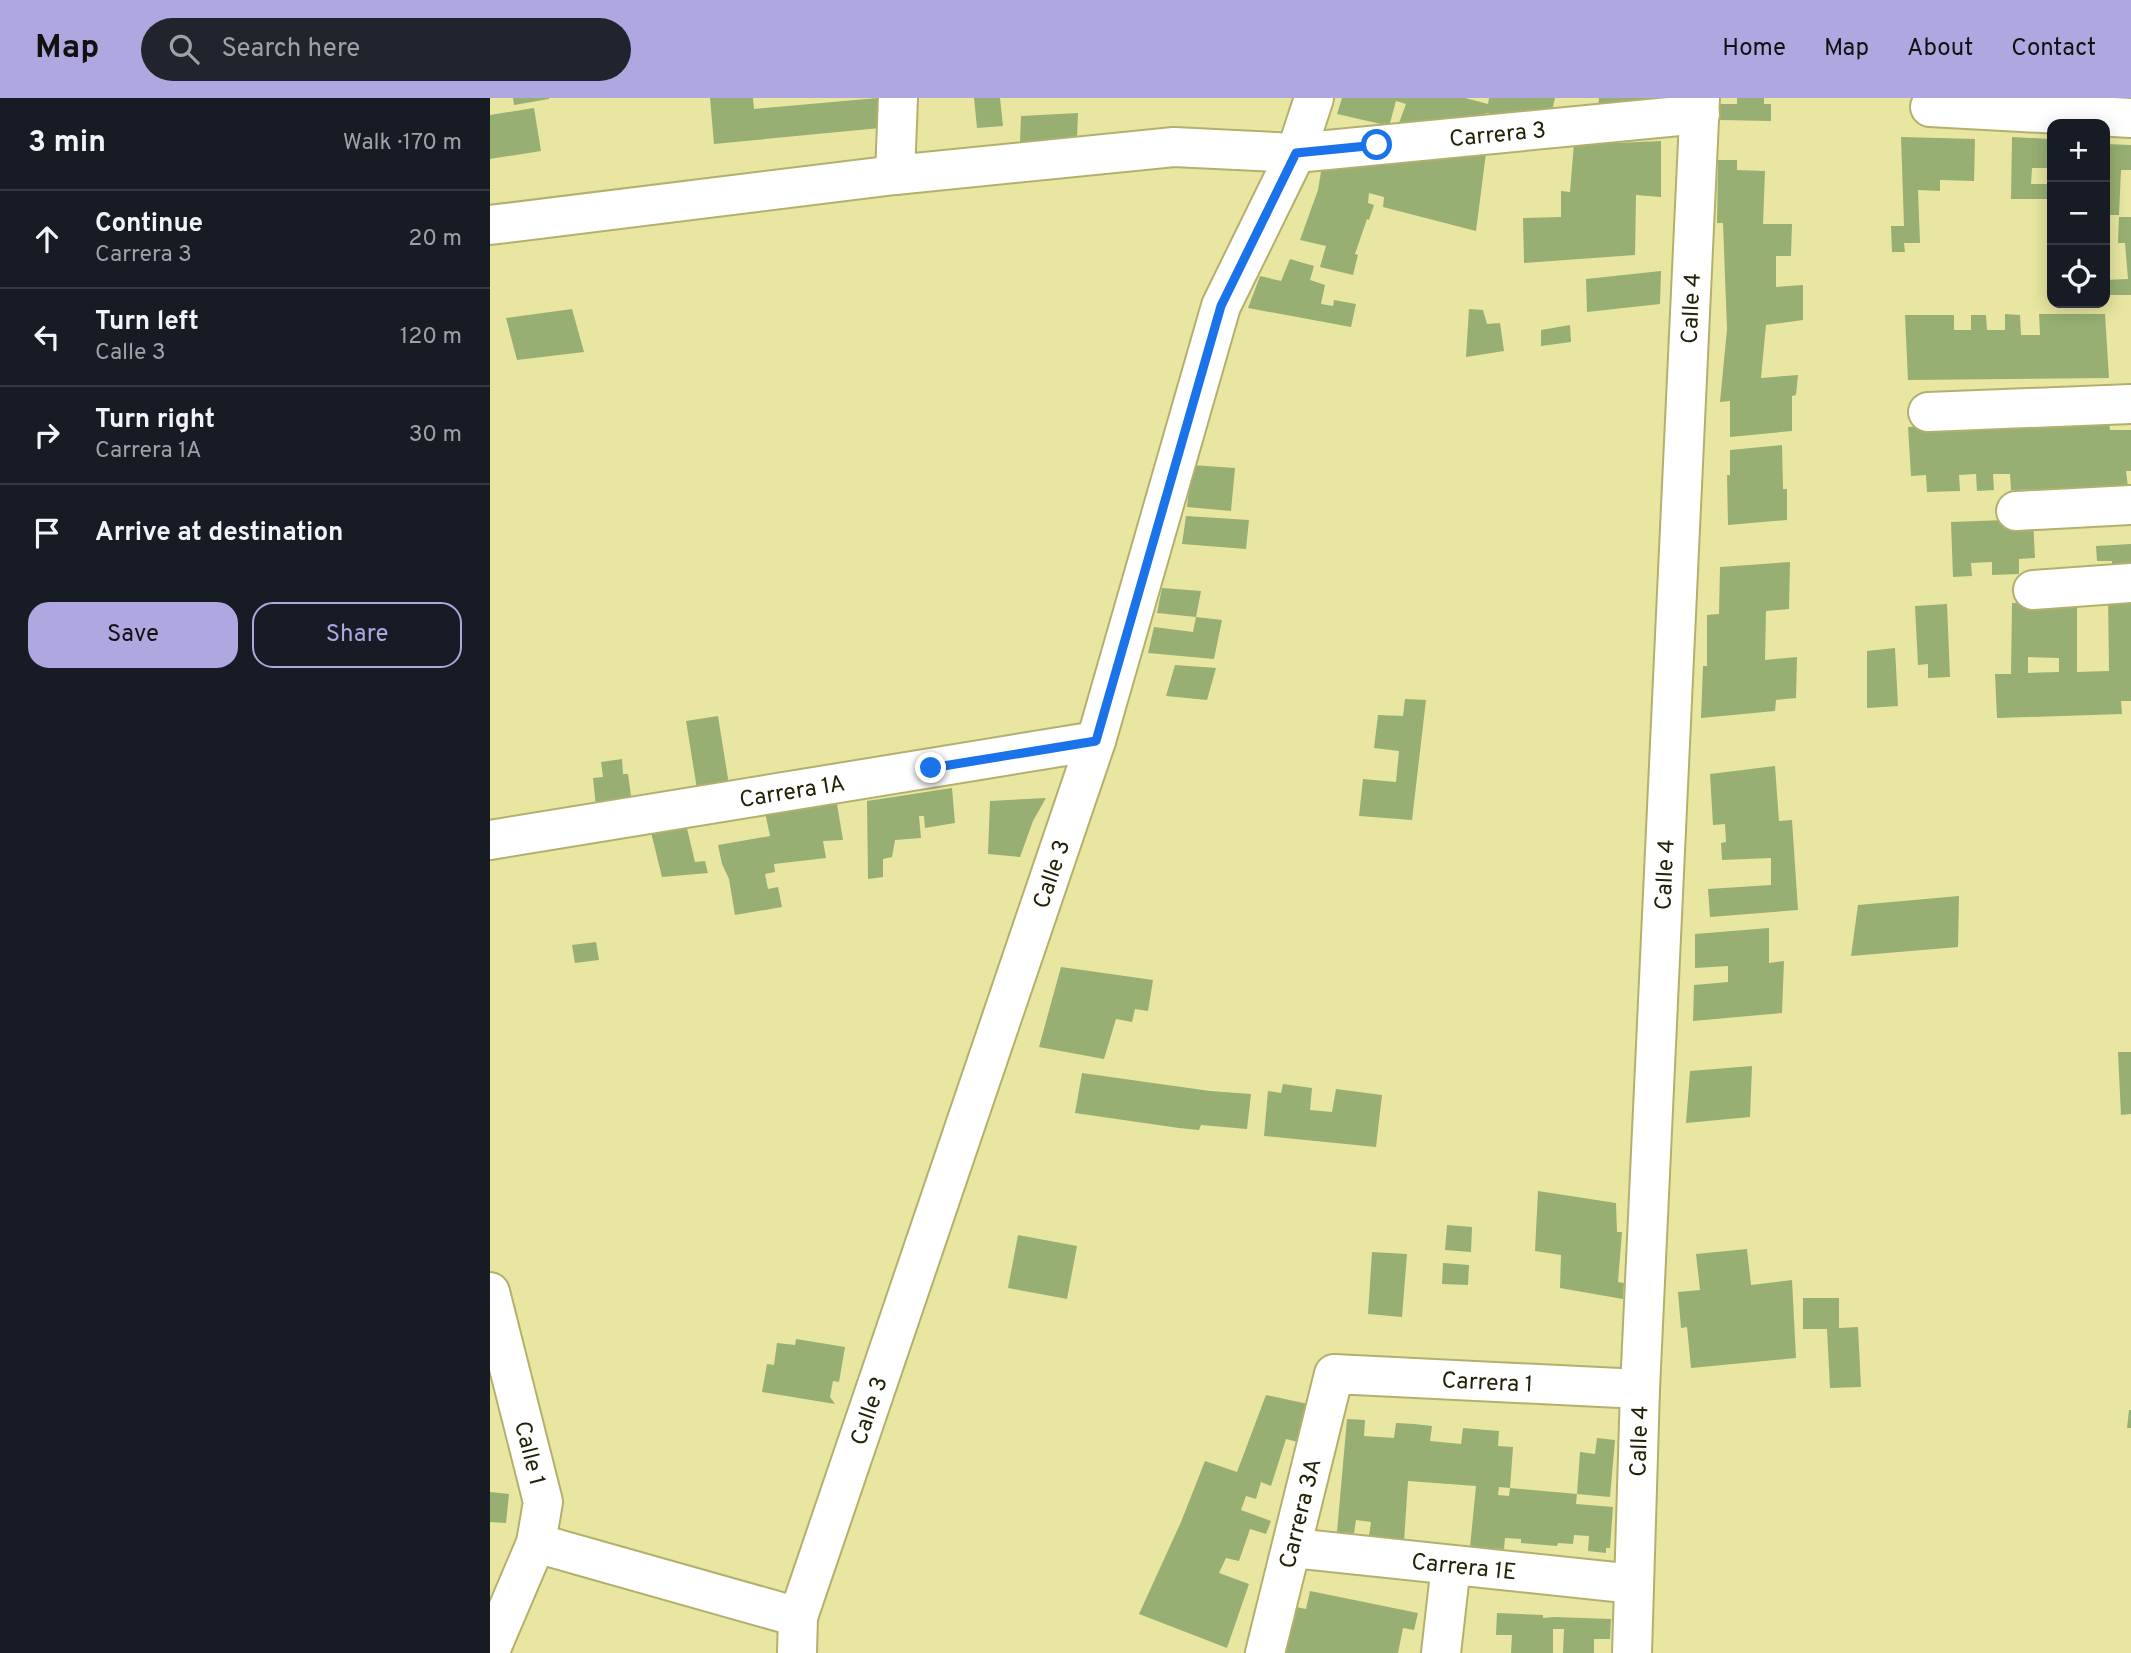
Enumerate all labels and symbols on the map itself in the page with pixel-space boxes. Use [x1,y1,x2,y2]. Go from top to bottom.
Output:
street label: Carrera 3 [1448,117,1547,155]
route start [1361,129,1392,160]
street label: Calle 4 [1677,272,1709,345]
route end [915,752,946,783]
street label: Carrera 1A [737,770,847,816]
street label: Calle 3 [1028,837,1078,913]
street label: Calle 4 [1650,839,1683,911]
street label: Carrera 1 [1441,1367,1534,1401]
street label: Calle 3 [845,1373,896,1450]
street label: Calle 4 [1625,1405,1656,1477]
street label: Calle 1 [506,1418,550,1489]
street label: Carrera 3A [1274,1456,1330,1572]
street label: Carrera 1E [1410,1549,1518,1588]

